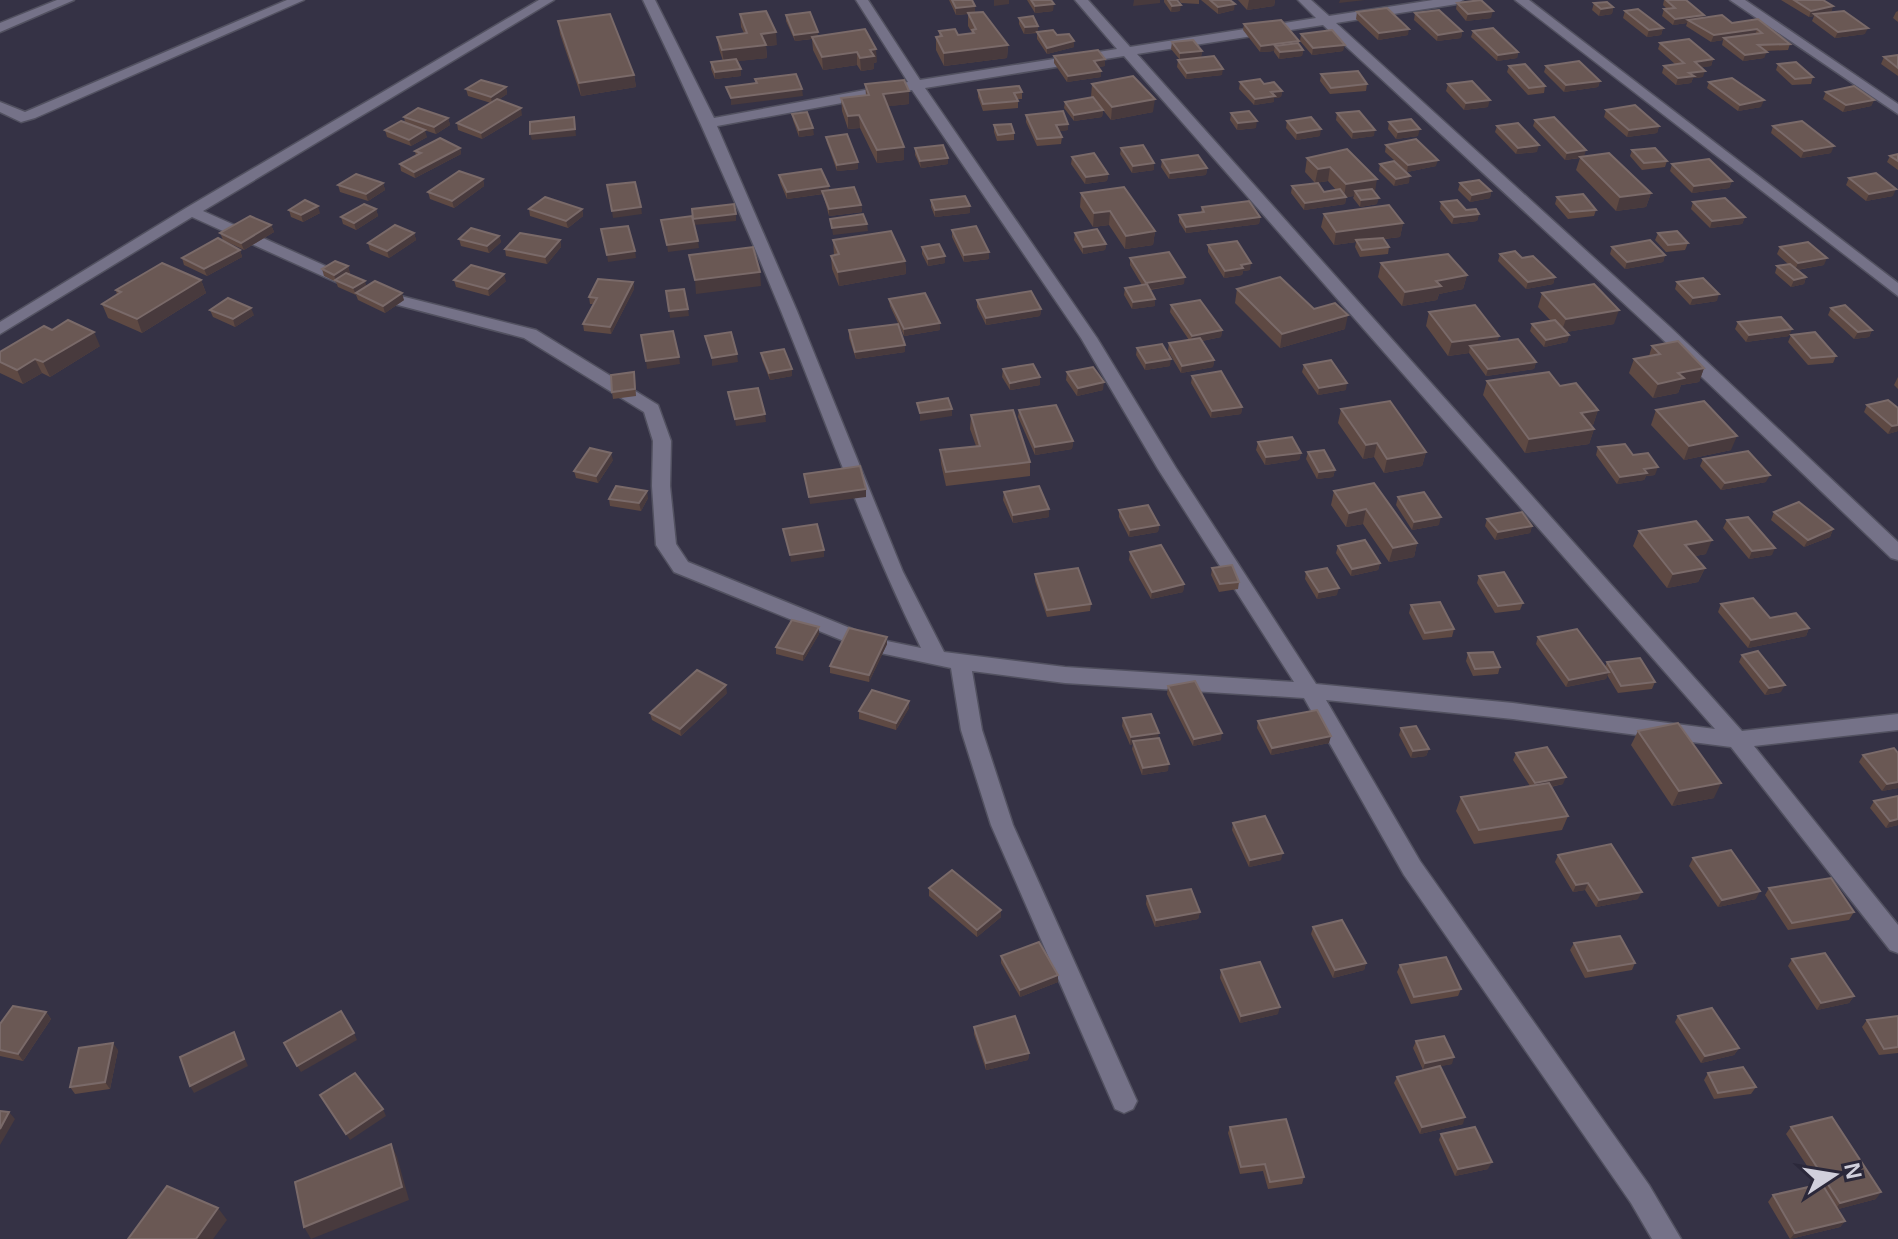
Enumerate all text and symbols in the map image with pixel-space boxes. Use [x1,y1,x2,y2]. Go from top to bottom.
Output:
north arrow [1794,1135,1874,1215]
text: N [1839,1161,1867,1181]

